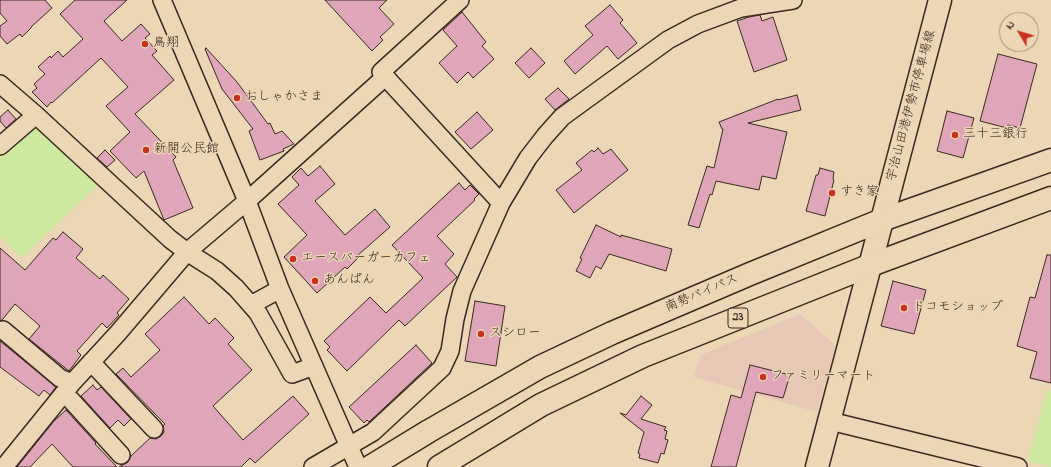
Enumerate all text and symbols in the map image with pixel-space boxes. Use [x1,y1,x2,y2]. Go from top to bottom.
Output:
north arrow [999,12,1039,52]
text: N [1002,17,1019,33]
street label: 宇治山田港伊勢市停車場線 [884,29,940,183]
place label: 鳥翔 [153,36,179,52]
marker: 鳥翔 [140,39,150,49]
place label: おしゃかさま [245,90,323,106]
marker: おしゃかさま [232,93,242,103]
place label: 三十三銀行 [963,127,1028,143]
marker: 三十三銀行 [950,130,960,140]
place label: 新開公民館 [154,142,219,158]
marker: 新開公民館 [141,145,151,155]
place label: すき家 [840,185,879,201]
marker: すき家 [827,188,837,198]
place label: エースバーガーカフェ [301,251,431,267]
marker: エースバーガーカフェ [288,254,298,264]
street label: 南勢バイパス [663,272,741,316]
place label: あんぱん [323,273,375,289]
marker: あんぱん [310,276,320,286]
place label: ドコモショップ [912,300,1003,316]
marker: ドコモショップ [899,303,909,313]
road number: 23 [728,308,748,328]
place label: スシロー [489,326,541,342]
marker: スシロー [476,329,486,339]
place label: ファミリーマート [771,369,875,385]
marker: ファミリーマート [758,372,768,382]

